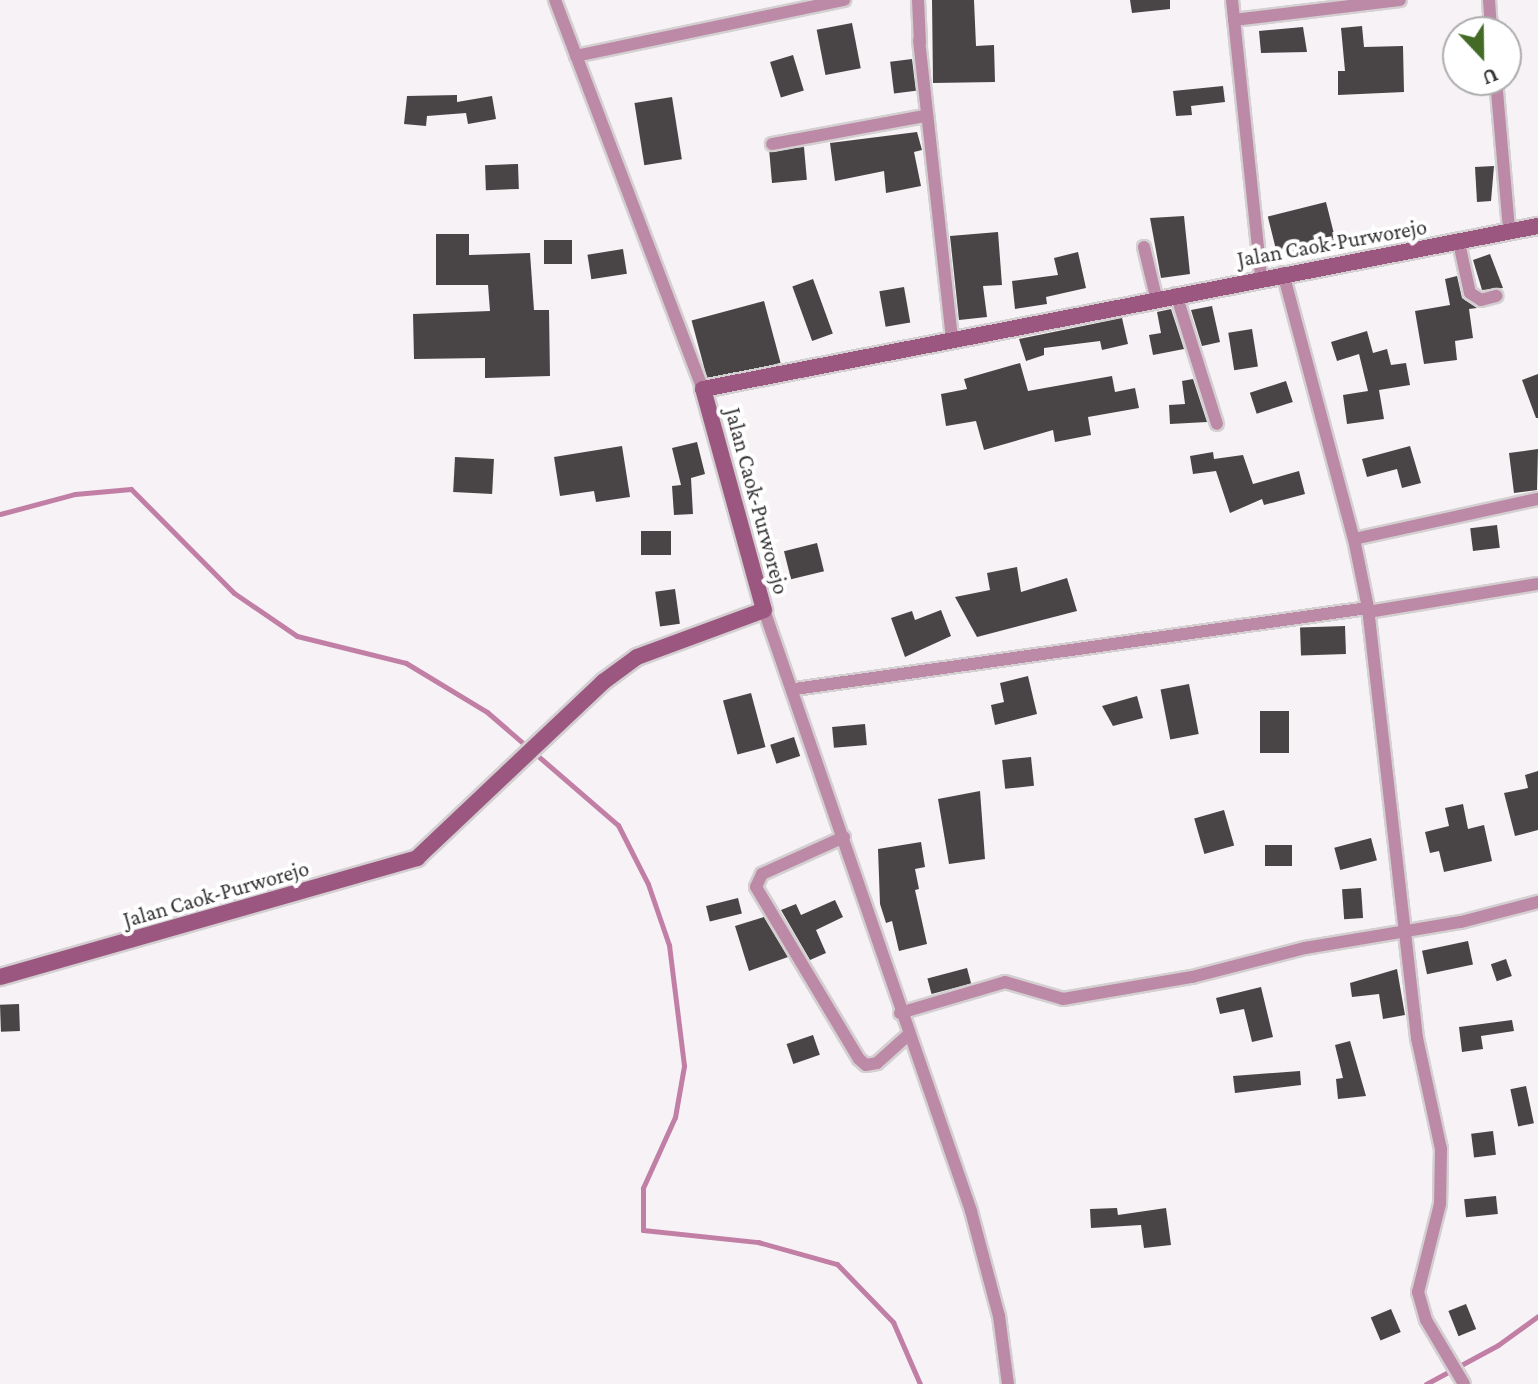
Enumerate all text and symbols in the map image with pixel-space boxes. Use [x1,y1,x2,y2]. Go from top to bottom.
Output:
north arrow [1442,16,1522,96]
text: U [1479,62,1502,91]
street label: Jalan Caok-Purworejo [1235,213,1429,273]
street label: Jalan Caok-Purworejo [719,405,795,597]
street label: Jalan Caok-Purworejo [120,855,312,933]

